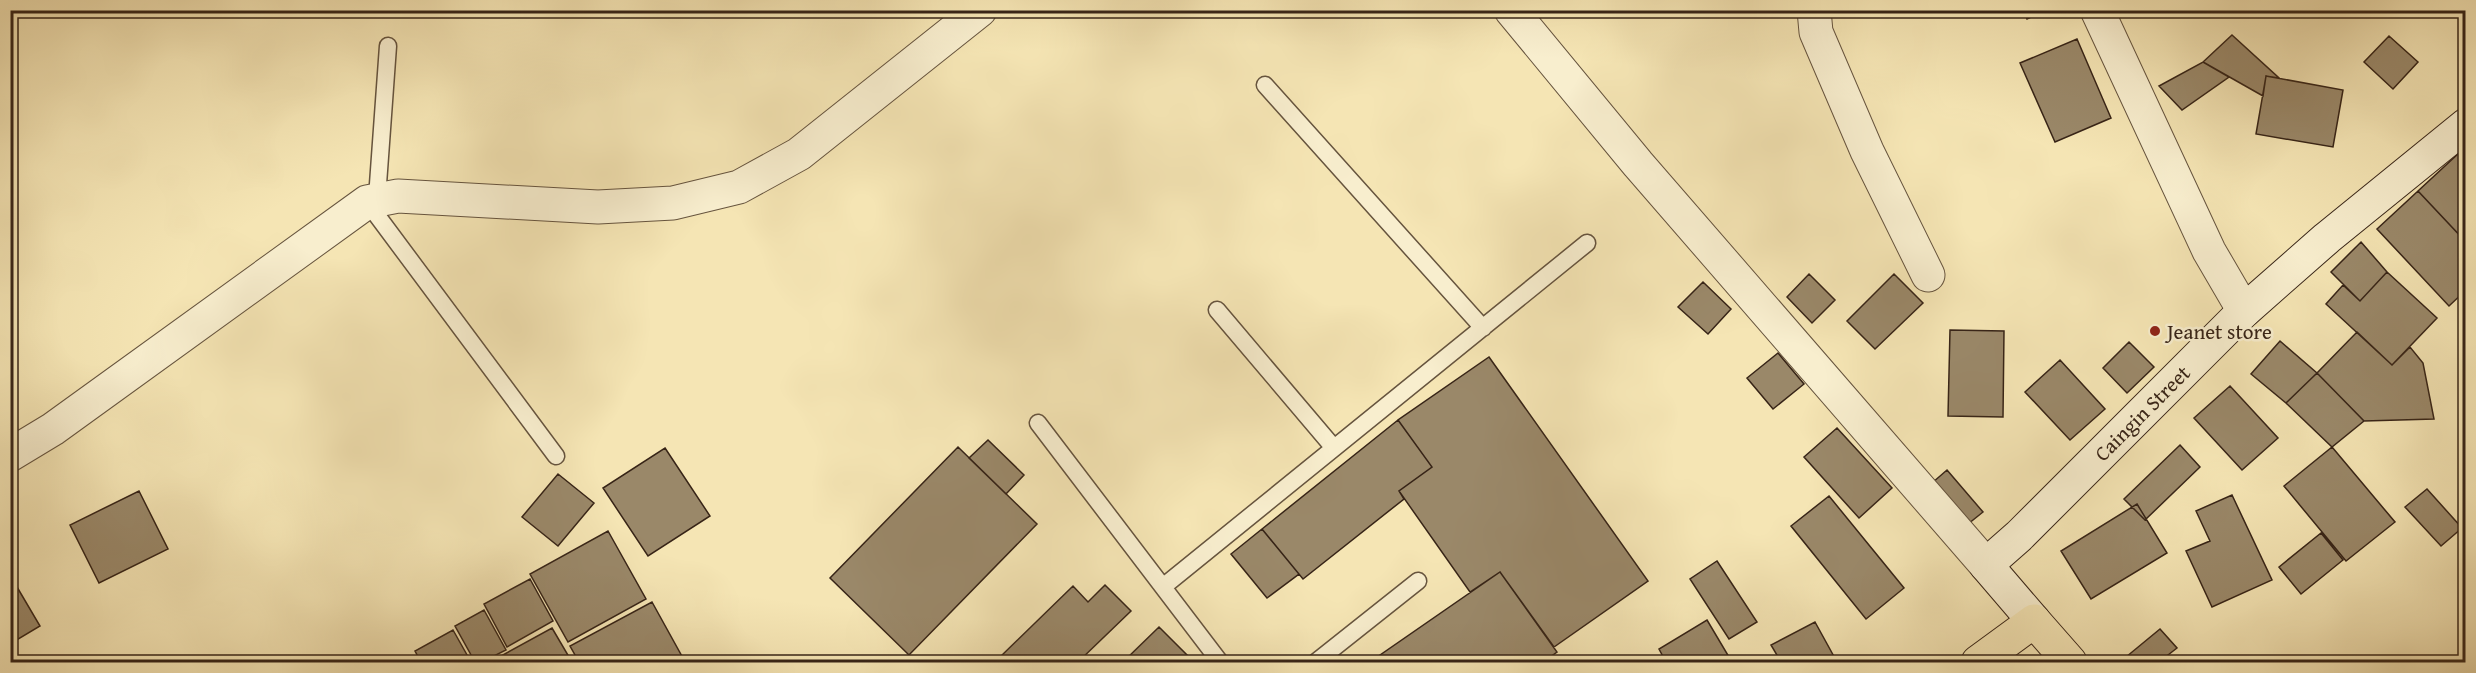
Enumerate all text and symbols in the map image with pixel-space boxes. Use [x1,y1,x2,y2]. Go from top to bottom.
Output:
place label: Jeanet store [2164,316,2272,347]
marker: Jeanet store [2148,324,2162,338]
street label: Caingin Street [2087,357,2198,468]

